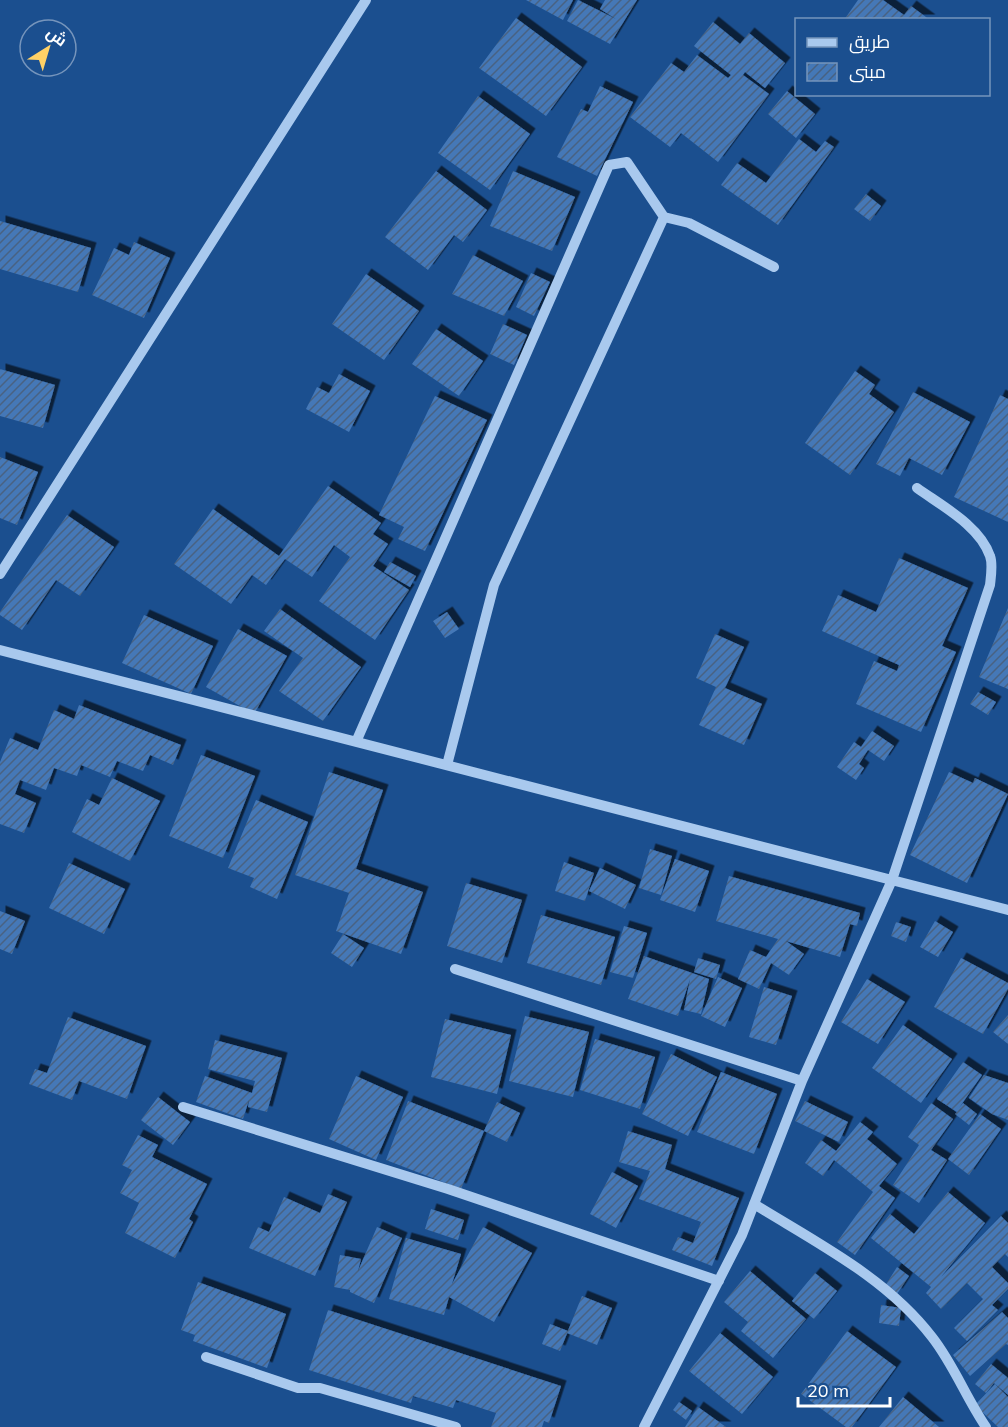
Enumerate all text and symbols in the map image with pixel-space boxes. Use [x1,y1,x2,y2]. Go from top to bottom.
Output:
north arrow [18,18,78,78]
legend [795,18,990,96]
text: ش [43,22,71,50]
text: طريق [849,30,890,54]
text: مبنى [849,60,886,83]
scale bar [798,1370,890,1408]
text: 20 m [807,1379,849,1402]

